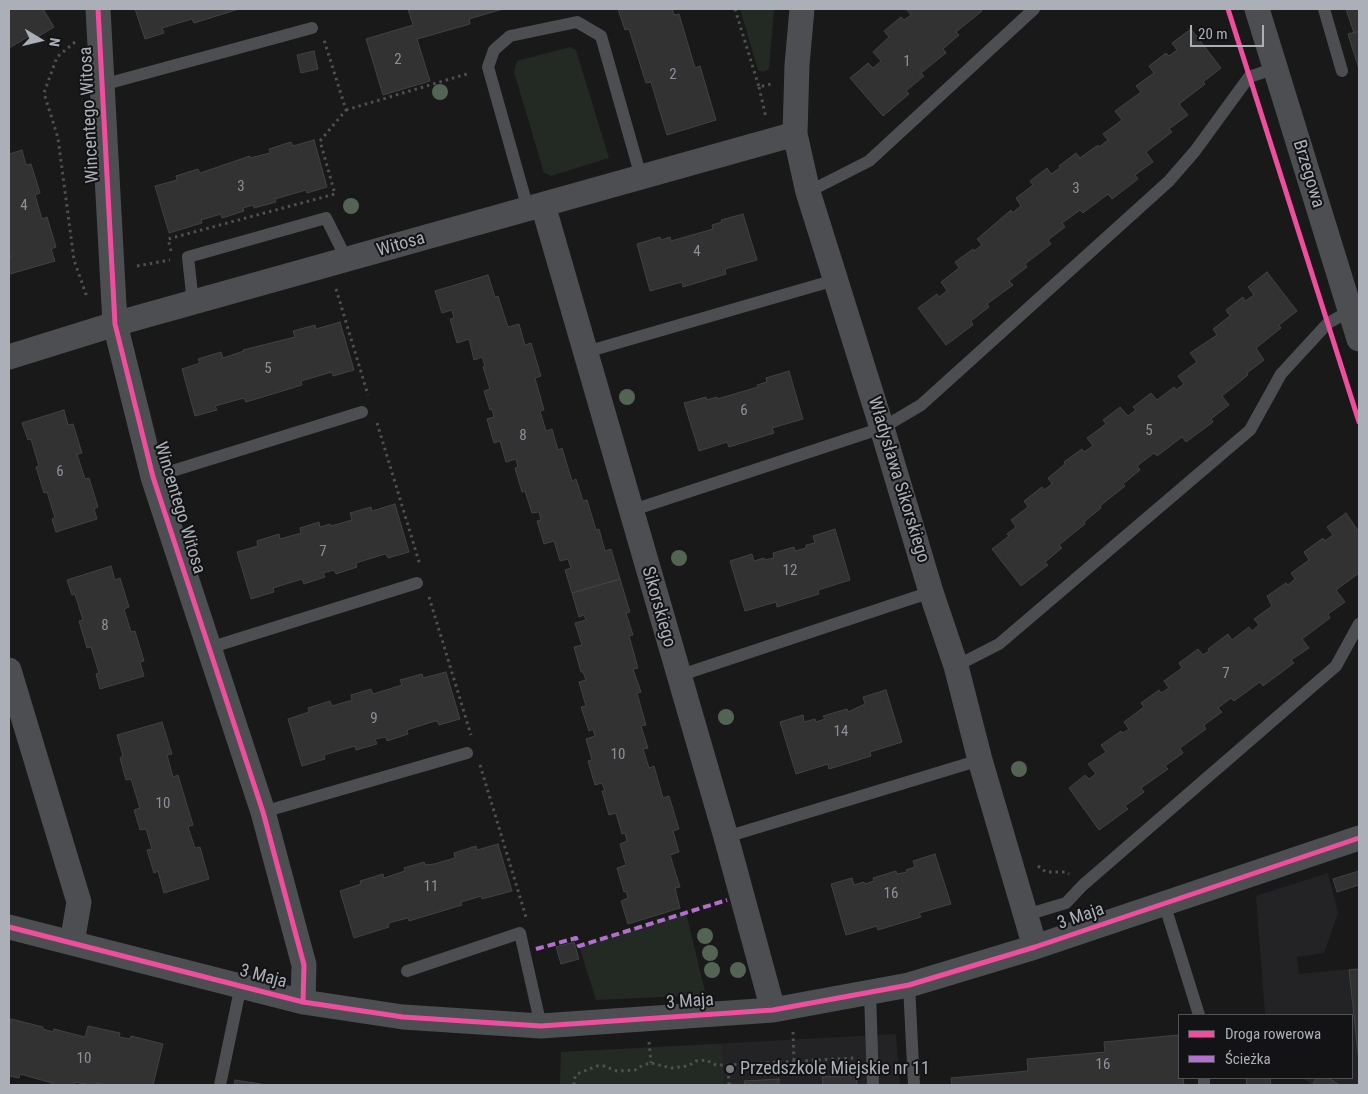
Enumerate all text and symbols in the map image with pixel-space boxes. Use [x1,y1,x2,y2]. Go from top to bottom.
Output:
north arrow [15,15,65,65]
scale bar [1193,15,1267,47]
text: 20 m [1198,25,1228,43]
text: N [46,37,63,48]
street label: Wincentego Witosa [76,46,104,184]
house number: 2 [394,51,402,69]
house number: 1 [903,53,911,71]
house number: 2 [669,66,677,84]
street label: Brzegowa [1287,137,1329,211]
house number: 3 [237,178,245,196]
house number: 3 [1072,180,1080,198]
house number: 4 [20,197,28,215]
street label: Witosa [375,228,427,262]
house number: 4 [693,243,701,261]
house number: 5 [264,360,272,378]
street label: Władysława Sikorskiego [863,395,933,565]
house number: 6 [740,402,748,420]
house number: 5 [1145,422,1153,440]
house number: 8 [519,427,527,445]
street label: Wincentego Witosa [149,439,209,577]
house number: 6 [56,463,64,481]
house number: 7 [319,543,327,561]
house number: 12 [783,562,797,580]
street label: Sikorskiego [636,564,680,650]
house number: 8 [101,617,109,635]
house number: 7 [1222,665,1230,683]
house number: 9 [370,710,378,728]
house number: 14 [834,723,848,741]
house number: 10 [611,746,625,764]
house number: 10 [156,795,170,813]
house number: 11 [424,878,438,896]
house number: 16 [884,885,898,903]
street label: 3 Maja [1055,899,1107,935]
street label: 3 Maja [237,960,289,994]
street label: 3 Maja [665,990,715,1014]
legend [1178,1014,1353,1079]
text: Droga rowerowa [1225,1025,1321,1043]
house number: 10 [77,1050,91,1068]
text: Ścieżka [1225,1050,1271,1068]
house number: 16 [1096,1056,1110,1074]
place label: Przedszkole Miejskie nr 11 [740,1058,930,1080]
marker: Przedszkole Miejskie nr 11 [724,1063,736,1075]

